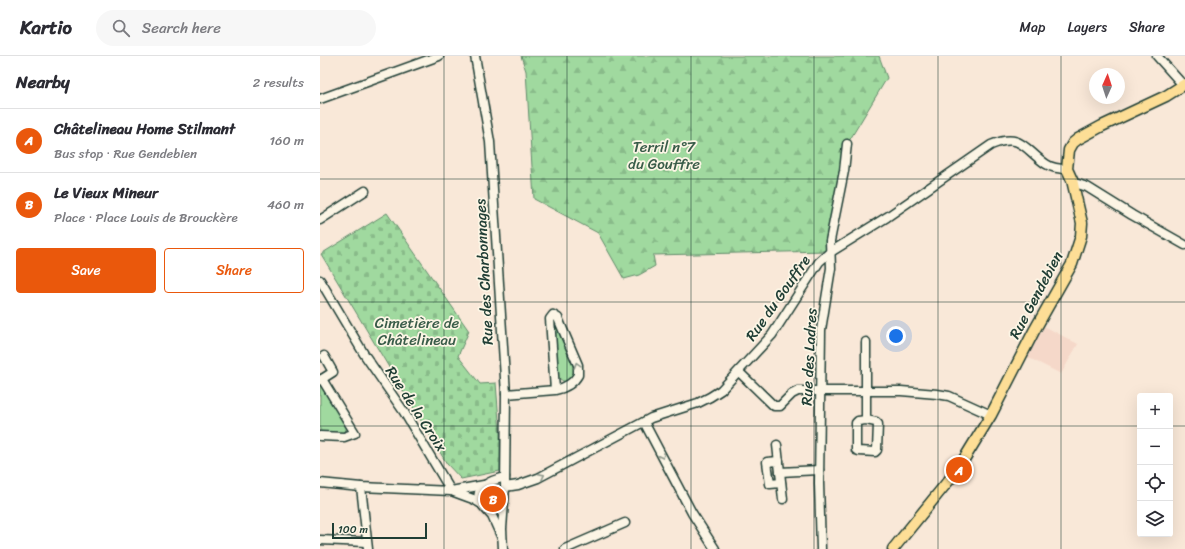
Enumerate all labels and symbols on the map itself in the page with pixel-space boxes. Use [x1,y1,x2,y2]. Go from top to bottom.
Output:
north arrow [1089,68,1125,104]
park label: Terril n°7 du Gouffre [628,134,700,177]
street label: Rue des Charbonnages [467,197,501,346]
street label: Rue Gendebien [1002,246,1070,344]
street label: Rue du Gouffre [739,249,817,347]
street label: Rue des Ladres [793,307,825,407]
park label: Cimetière de Châtelineau [375,310,460,353]
your location [886,326,906,346]
street label: Rue de la Croix [378,361,454,458]
one-way arrow [573,362,582,369]
one-way arrow [657,452,665,459]
pin: A [946,455,972,485]
one-way arrow [538,473,545,481]
pin: B [480,484,506,514]
scale bar [332,521,427,540]

